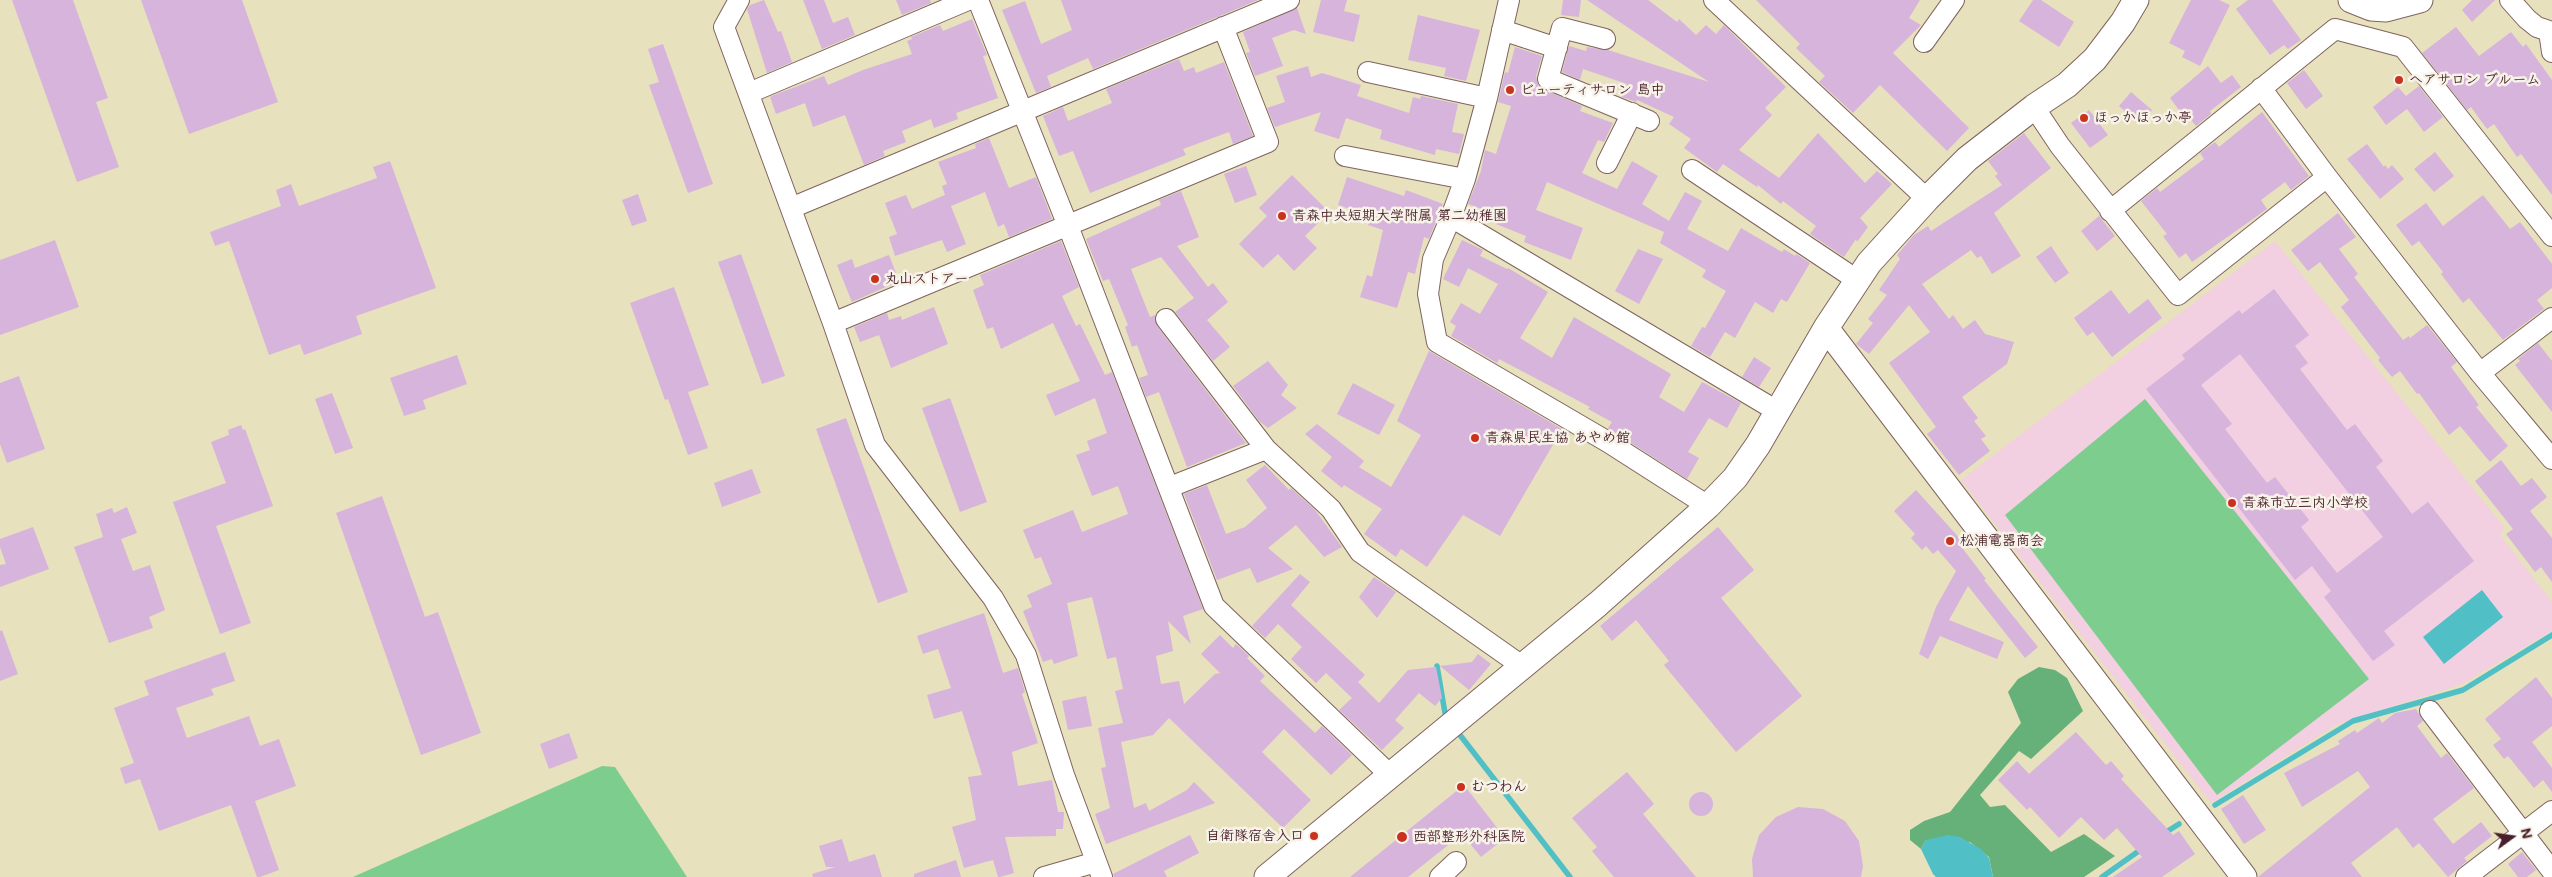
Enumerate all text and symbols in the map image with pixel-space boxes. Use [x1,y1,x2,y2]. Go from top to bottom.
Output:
place label: ヘアサロン ブルーム [2409,72,2541,88]
marker: ヘアサロン ブルーム [2393,74,2405,86]
place label: ビューティサロン 島中 [1520,82,1665,98]
marker: ビューティサロン 島中 [1504,84,1516,96]
place label: ほっかほっか亭 [2094,110,2192,126]
marker: ほっかほっか亭 [2078,112,2090,124]
place label: 青森中央短期大学附属 第二幼稚園 [1292,208,1507,224]
marker: 青森中央短期大学附属 第二幼稚園 [1276,210,1288,222]
place label: 丸山ストアー [885,271,968,287]
marker: 丸山ストアー [869,273,881,285]
place label: 青森県民生協 あやめ館 [1485,430,1630,446]
marker: 青森県民生協 あやめ館 [1469,432,1481,444]
place label: 青森市立三内小学校 [2242,495,2368,511]
marker: 青森市立三内小学校 [2226,497,2238,509]
place label: 松浦電器商会 [1960,533,2044,549]
marker: 松浦電器商会 [1944,535,1956,547]
place label: むつわん [1471,779,1527,795]
marker: むつわん [1455,781,1467,793]
north arrow [2487,812,2537,862]
text: N [2517,826,2538,841]
place label: 自衛隊宿舎入口 [1206,828,1304,844]
place label: 西部整形外科医院 [1413,829,1525,845]
marker: 自衛隊宿舎入口 [1308,830,1320,842]
marker: 西部整形外科医院 [1395,830,1409,844]

